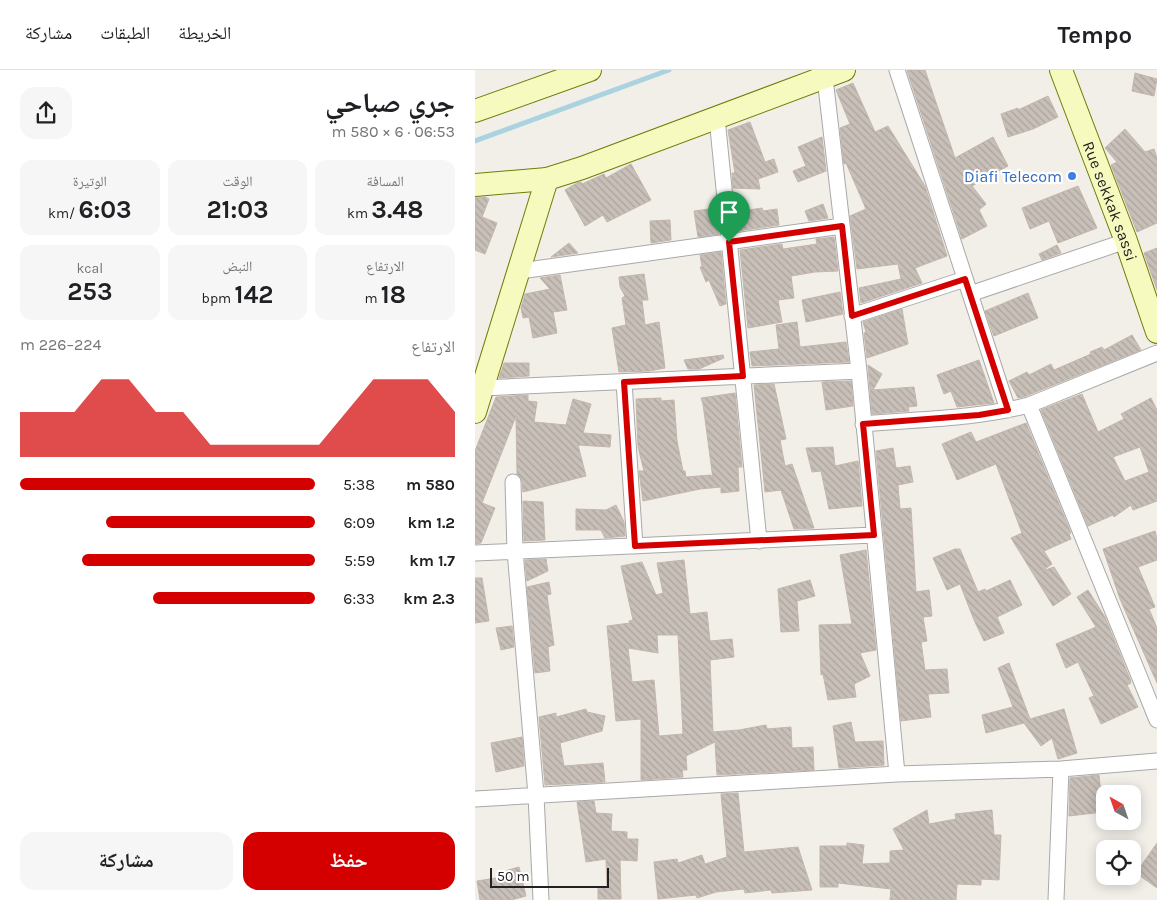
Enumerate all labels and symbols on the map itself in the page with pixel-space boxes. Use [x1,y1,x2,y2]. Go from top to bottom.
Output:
street label: Rue sekkak sassi [1079,138,1142,263]
place label: Diafi Telecom [964,167,1062,186]
marker: Diafi Telecom [1066,170,1078,182]
pin [708,191,750,242]
north arrow [1096,785,1141,830]
scale bar [490,865,609,888]

